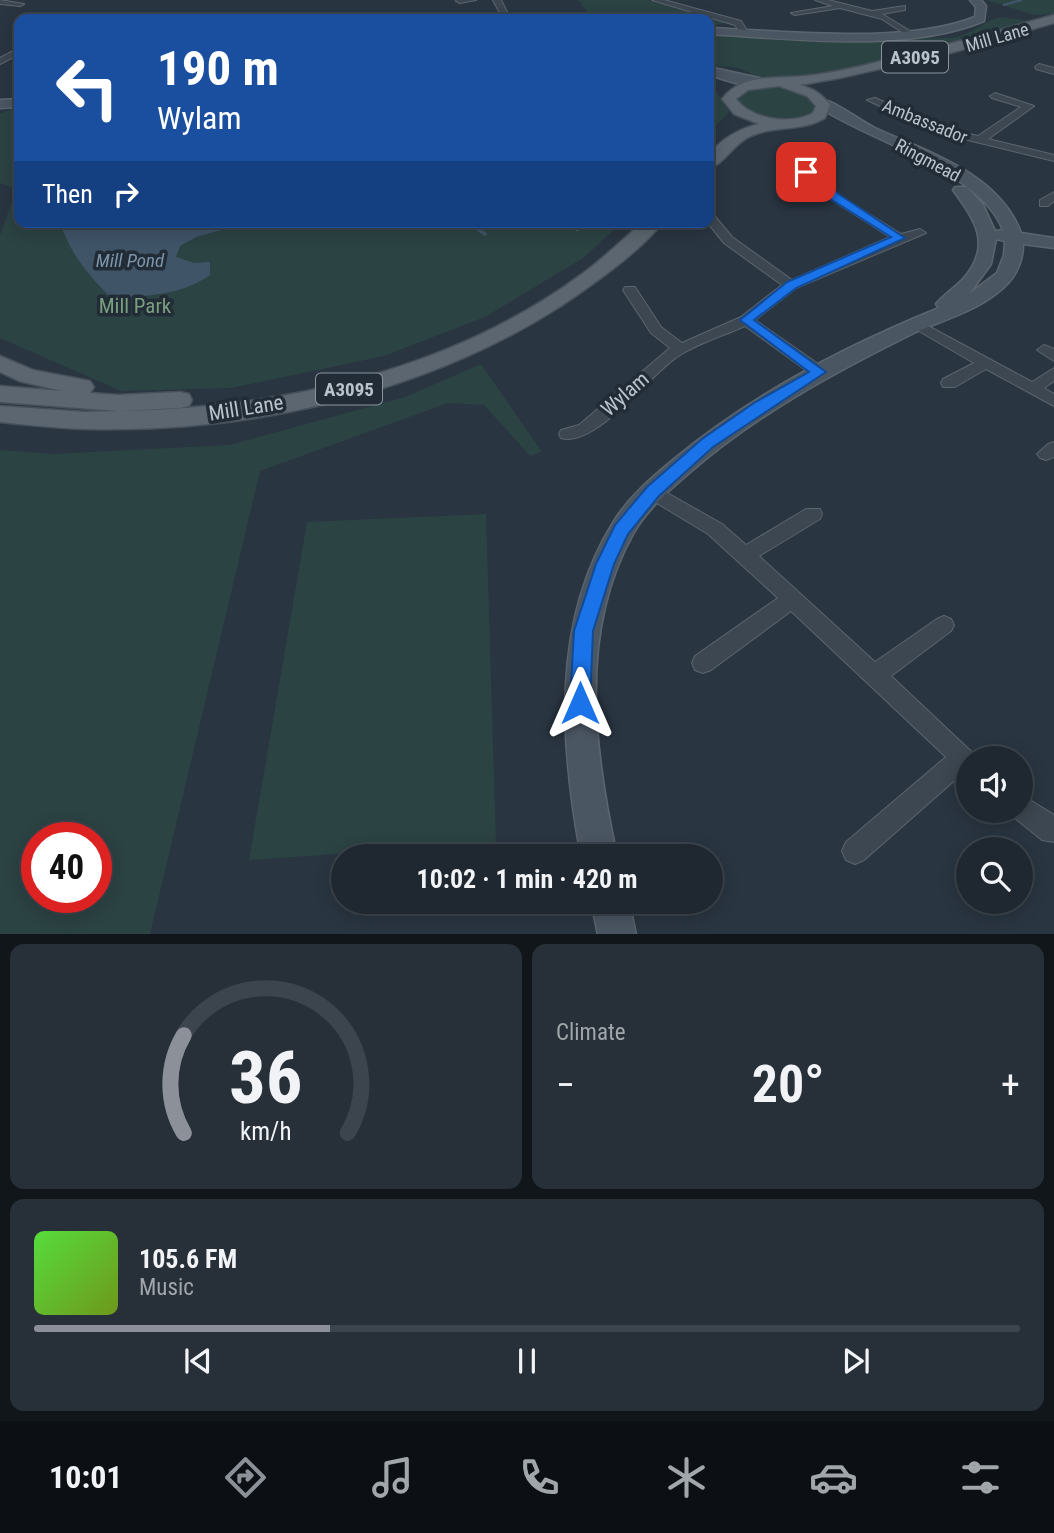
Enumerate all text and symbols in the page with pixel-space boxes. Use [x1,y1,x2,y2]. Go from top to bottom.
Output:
street label: Mill Lane [963,18,1031,56]
text: 190 m [157,40,279,97]
road number: A3095 [882,41,948,72]
icon: left [42,42,133,133]
street label: Ambassador [879,94,971,148]
text: Wylam [157,99,241,137]
street label: Ringmead [892,134,964,186]
pin [776,142,836,202]
icon: arrive [787,153,825,191]
icon: right [107,175,145,213]
text: Then [42,179,93,209]
water label: Mill Pond [96,249,165,272]
park label: Mill Park [99,294,172,318]
street label: Wylam [596,367,654,421]
road number: A3095 [316,374,382,404]
street label: Mill Lane [207,390,285,426]
position arrow [543,666,617,740]
map controls [956,746,1033,914]
button: sound [956,746,1033,823]
speed limit sign: 40 [21,822,112,913]
button: search [956,837,1033,914]
text: 10:02 · 1 min · 420 m [417,864,637,894]
text: Climate [556,1019,626,1046]
text: 36 [229,1035,303,1121]
text: 20° [752,1054,824,1115]
text: − [556,1063,575,1107]
text: + [1001,1063,1020,1107]
text: km/h [240,1116,292,1145]
text: 105.6 FM [139,1244,237,1274]
text: Music [139,1274,194,1301]
icon: previous [179,1342,217,1380]
icon: pause [508,1342,546,1380]
icon: next [837,1342,875,1380]
icon: directions [221,1453,270,1502]
icon: music [368,1453,417,1502]
icon: phone [515,1453,564,1502]
icon: climate [662,1453,711,1502]
icon: car [809,1453,858,1502]
icon: filters [956,1453,1005,1502]
text: 10:01 [49,1458,122,1496]

